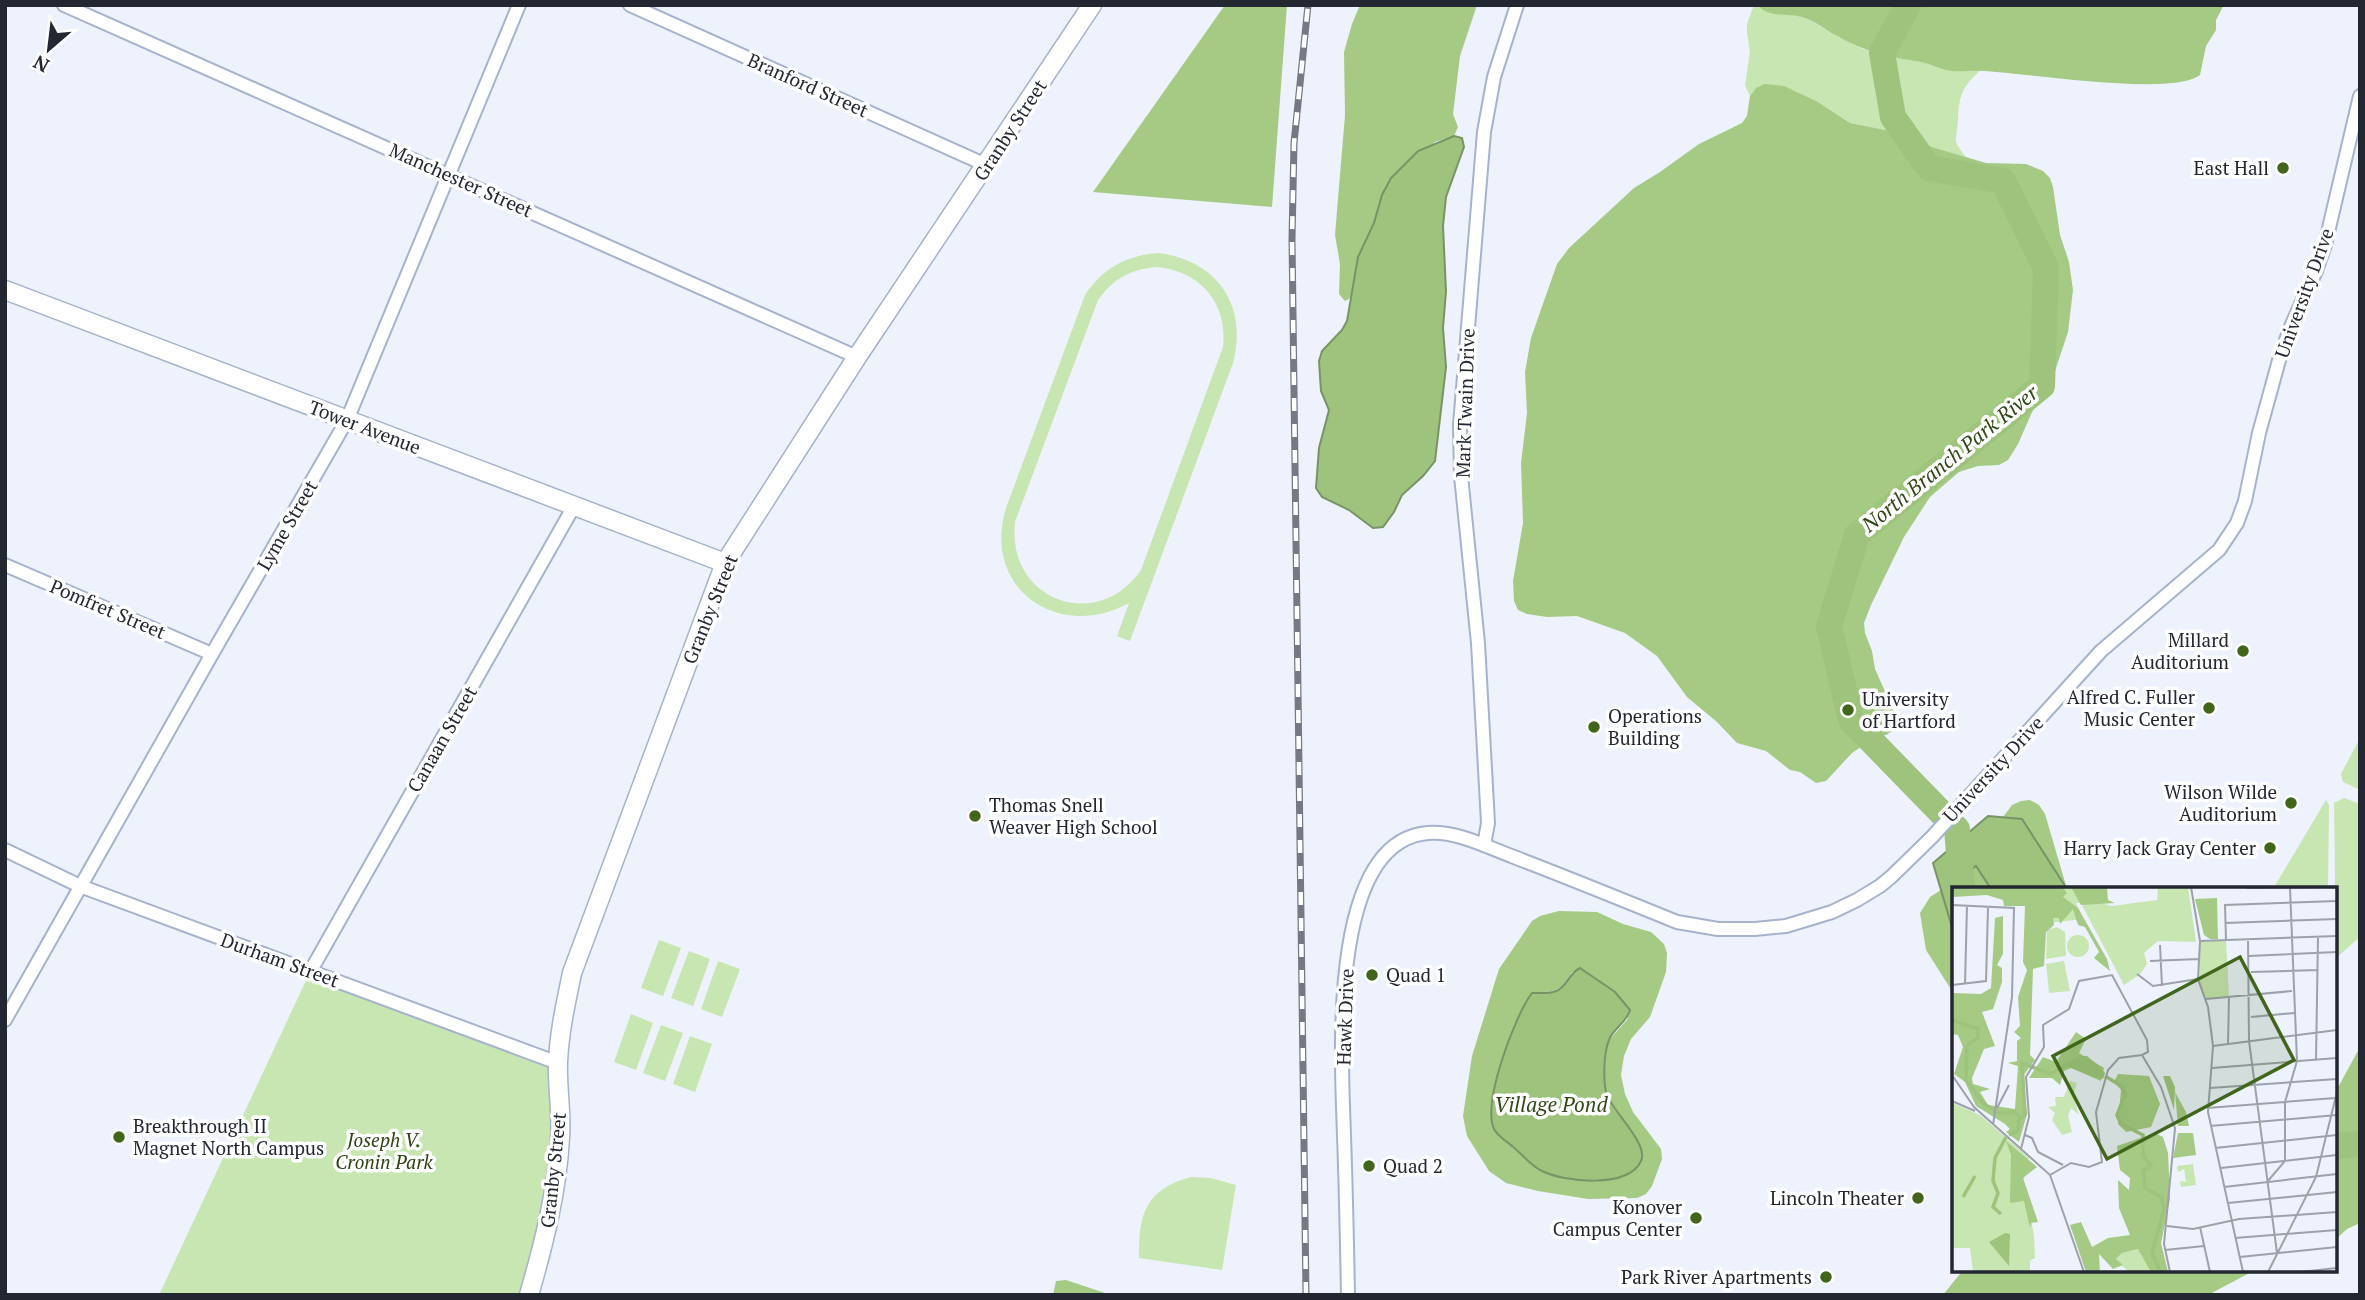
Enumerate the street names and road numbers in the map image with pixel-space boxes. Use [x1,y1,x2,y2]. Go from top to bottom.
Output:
street label: Branford Street [744,47,873,122]
street label: Granby Street [967,74,1052,185]
street label: Manchester Street [386,137,537,222]
street label: University Drive [2268,224,2339,361]
street label: Mark Twain Drive [1449,328,1480,478]
street label: Tower Avenue [306,394,425,459]
street label: Lyme Street [251,475,322,574]
street label: Granby Street [676,550,743,667]
street label: Pomfret Street [47,573,170,644]
street label: Canaan Street [401,681,482,796]
street label: University Drive [1937,710,2048,827]
street label: Durham Street [218,927,343,993]
street label: Hawk Drive [1330,968,1359,1066]
street label: Granby Street [534,1111,571,1229]

